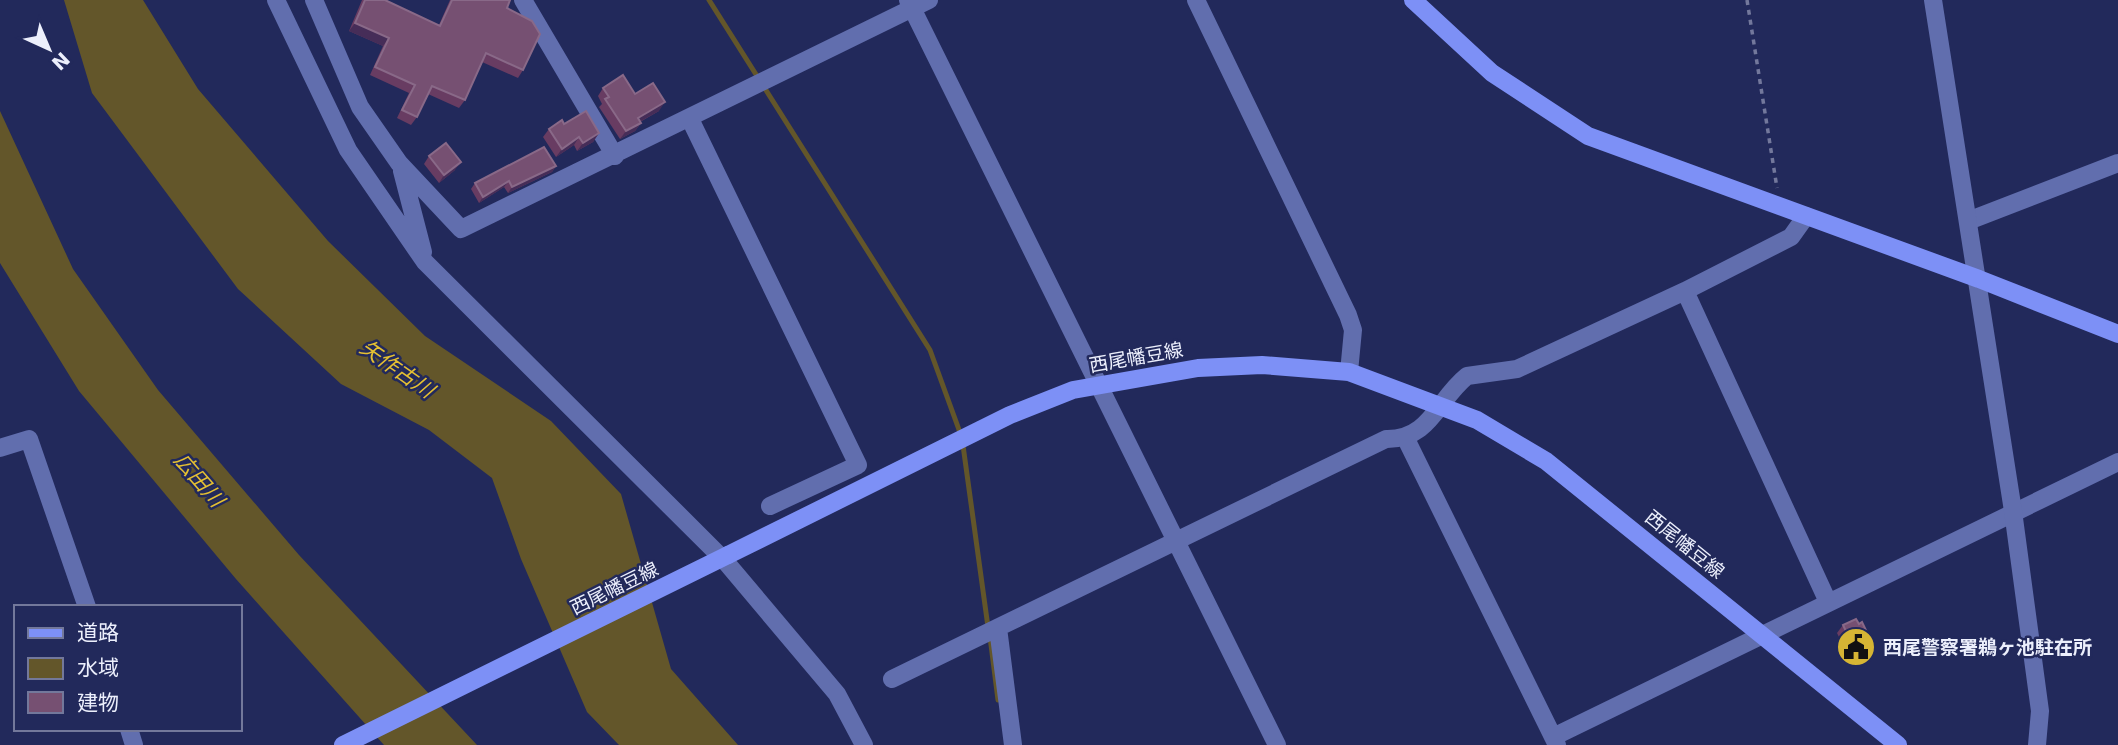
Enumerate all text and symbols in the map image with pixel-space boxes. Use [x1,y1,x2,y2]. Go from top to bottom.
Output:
north arrow [14,14,84,84]
text: N [47,48,74,75]
water label: 矢作古川 [356,335,440,404]
street label: 西尾幡豆線 [1087,338,1185,376]
water label: 広田川 [169,448,230,513]
street label: 西尾幡豆線 [1641,506,1729,582]
street label: 西尾幡豆線 [566,557,662,619]
legend [14,605,242,731]
text: 道路 [77,621,119,645]
public building icon: 西尾警察署鵜ヶ池駐在所 [1835,626,1877,668]
place label: 西尾警察署鵜ヶ池駐在所 [1883,636,2092,658]
text: 水域 [77,656,119,680]
text: 建物 [77,691,119,715]

